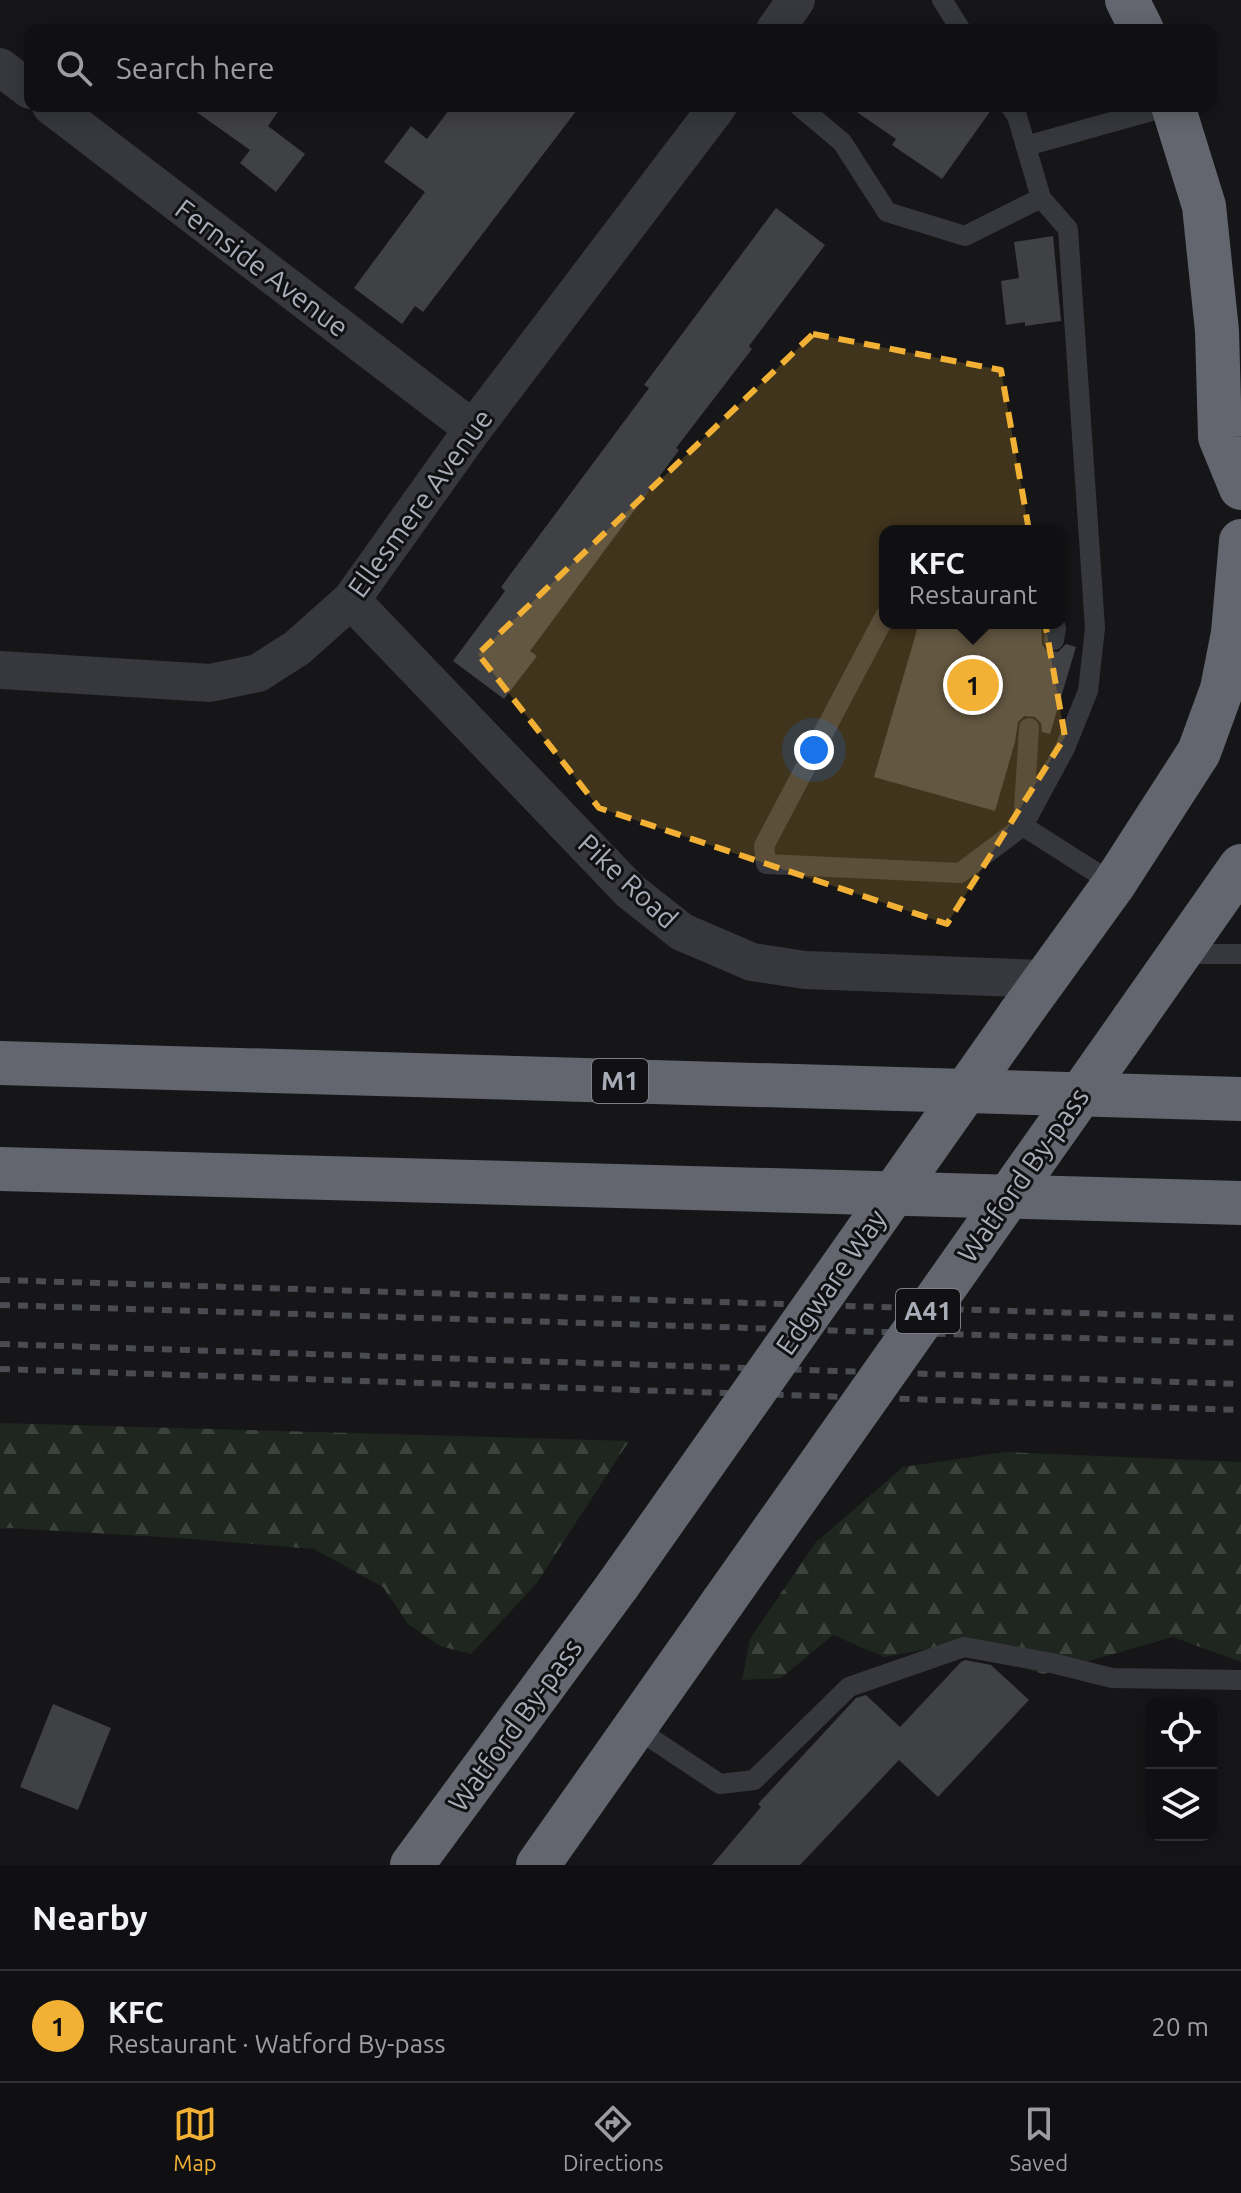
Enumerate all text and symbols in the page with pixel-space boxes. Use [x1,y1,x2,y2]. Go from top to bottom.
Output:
search box [24,24,1217,112]
icon: search [52,46,96,90]
text: Search here [116,51,275,85]
street label: Fernside Avenue [170,193,355,343]
street label: Ellesmere Avenue [341,403,498,603]
popup [879,525,1067,629]
text: KFC [909,546,965,580]
text: Restaurant [909,580,1037,609]
pin: 1 [947,655,999,715]
your location [794,730,834,770]
street label: Pike Road [573,827,684,934]
road number: M1 [592,1059,648,1103]
street label: Watford By-pass [951,1082,1094,1268]
street label: Edgware Way [769,1203,892,1360]
road number: A41 [896,1289,960,1333]
street label: Watford By-pass [442,1632,588,1817]
map controls [1145,1697,1217,1841]
button: locate [1145,1697,1217,1769]
button: layers [1145,1769,1217,1841]
text: Nearby [32,1898,147,1936]
text: KFC [108,1995,164,2029]
text: 1 [51,2012,65,2041]
text: 20 m [1151,2012,1209,2041]
text: Restaurant · Watford By-pass [108,2029,446,2058]
tab: Map [173,2102,217,2175]
tab: Directions [563,2102,664,2175]
tab: Saved [1009,2102,1068,2175]

